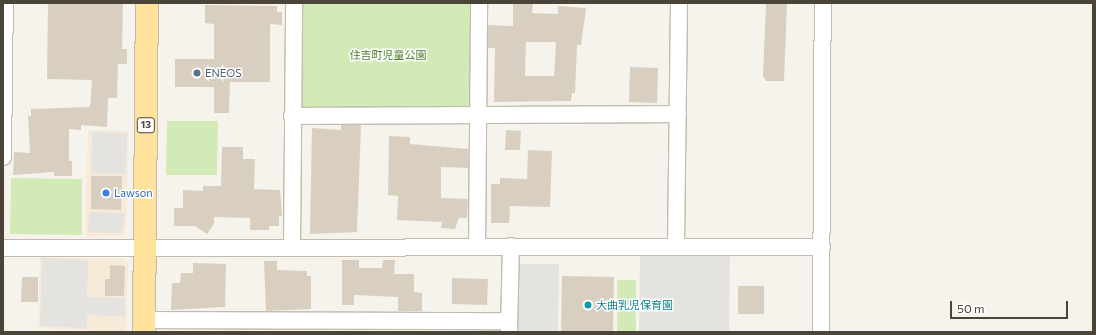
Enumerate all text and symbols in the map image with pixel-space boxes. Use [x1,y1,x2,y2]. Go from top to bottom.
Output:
park label: 住吉町児童公園 [350,48,426,62]
place label: ENEOS [205,66,242,80]
marker: ENEOS [192,68,202,78]
road number: 13 [136,117,156,133]
place label: Lawson [114,186,153,200]
marker: Lawson [101,188,111,198]
scale bar [952,293,1070,319]
place label: 大曲乳児保育園 [596,298,673,312]
marker: 大曲乳児保育園 [583,300,593,310]
text: 50 m [957,301,985,315]

